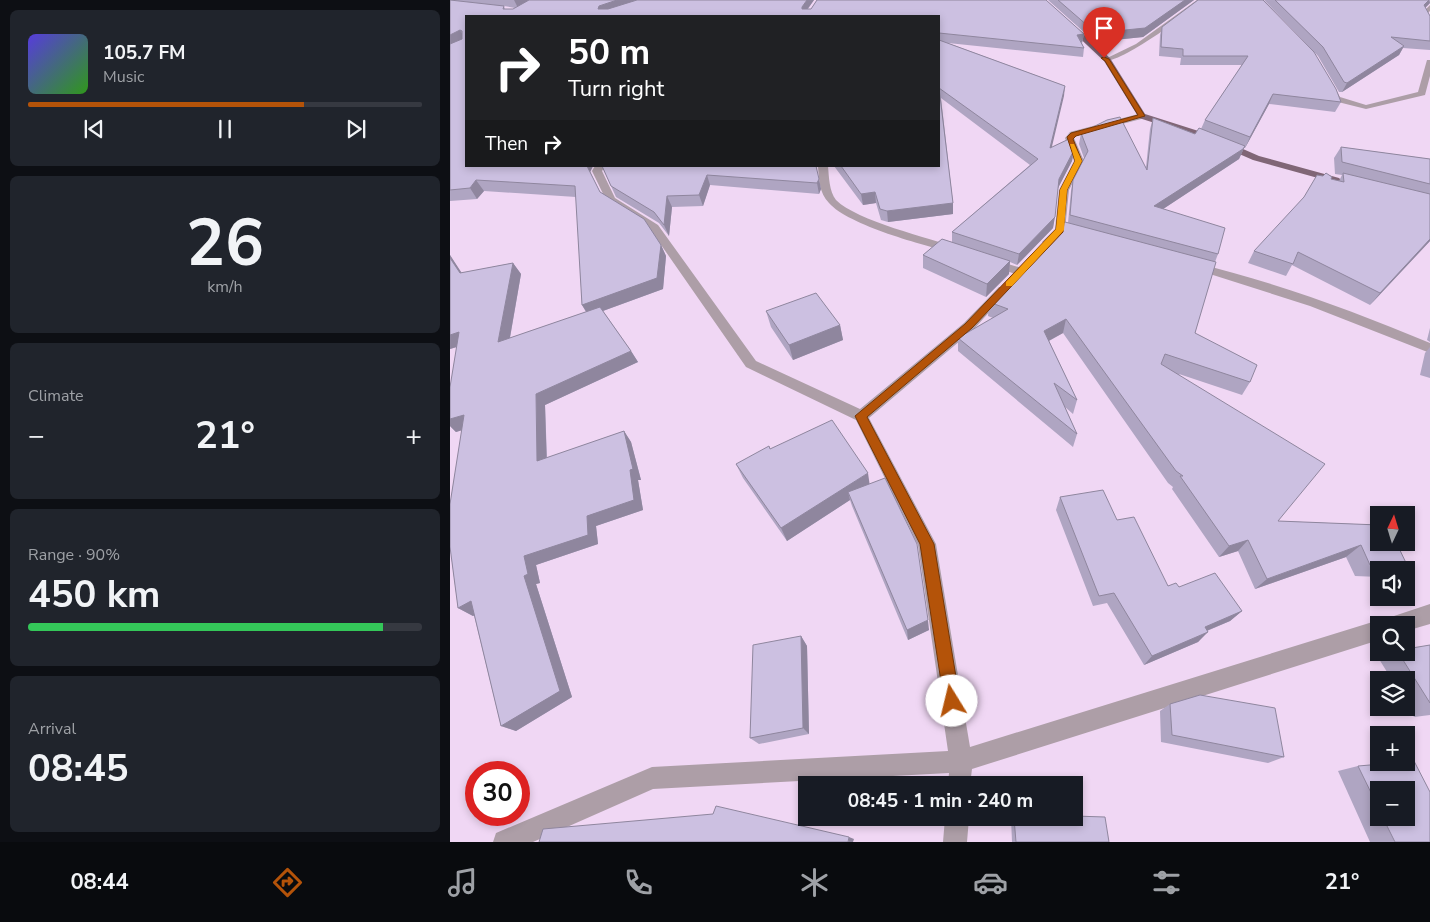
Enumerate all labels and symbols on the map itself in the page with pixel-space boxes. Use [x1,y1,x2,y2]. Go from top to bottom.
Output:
pin [1083,7,1125,58]
north arrow [1370,506,1415,551]
position arrow [925,674,977,726]
speed limit sign: 30 [465,761,530,826]

